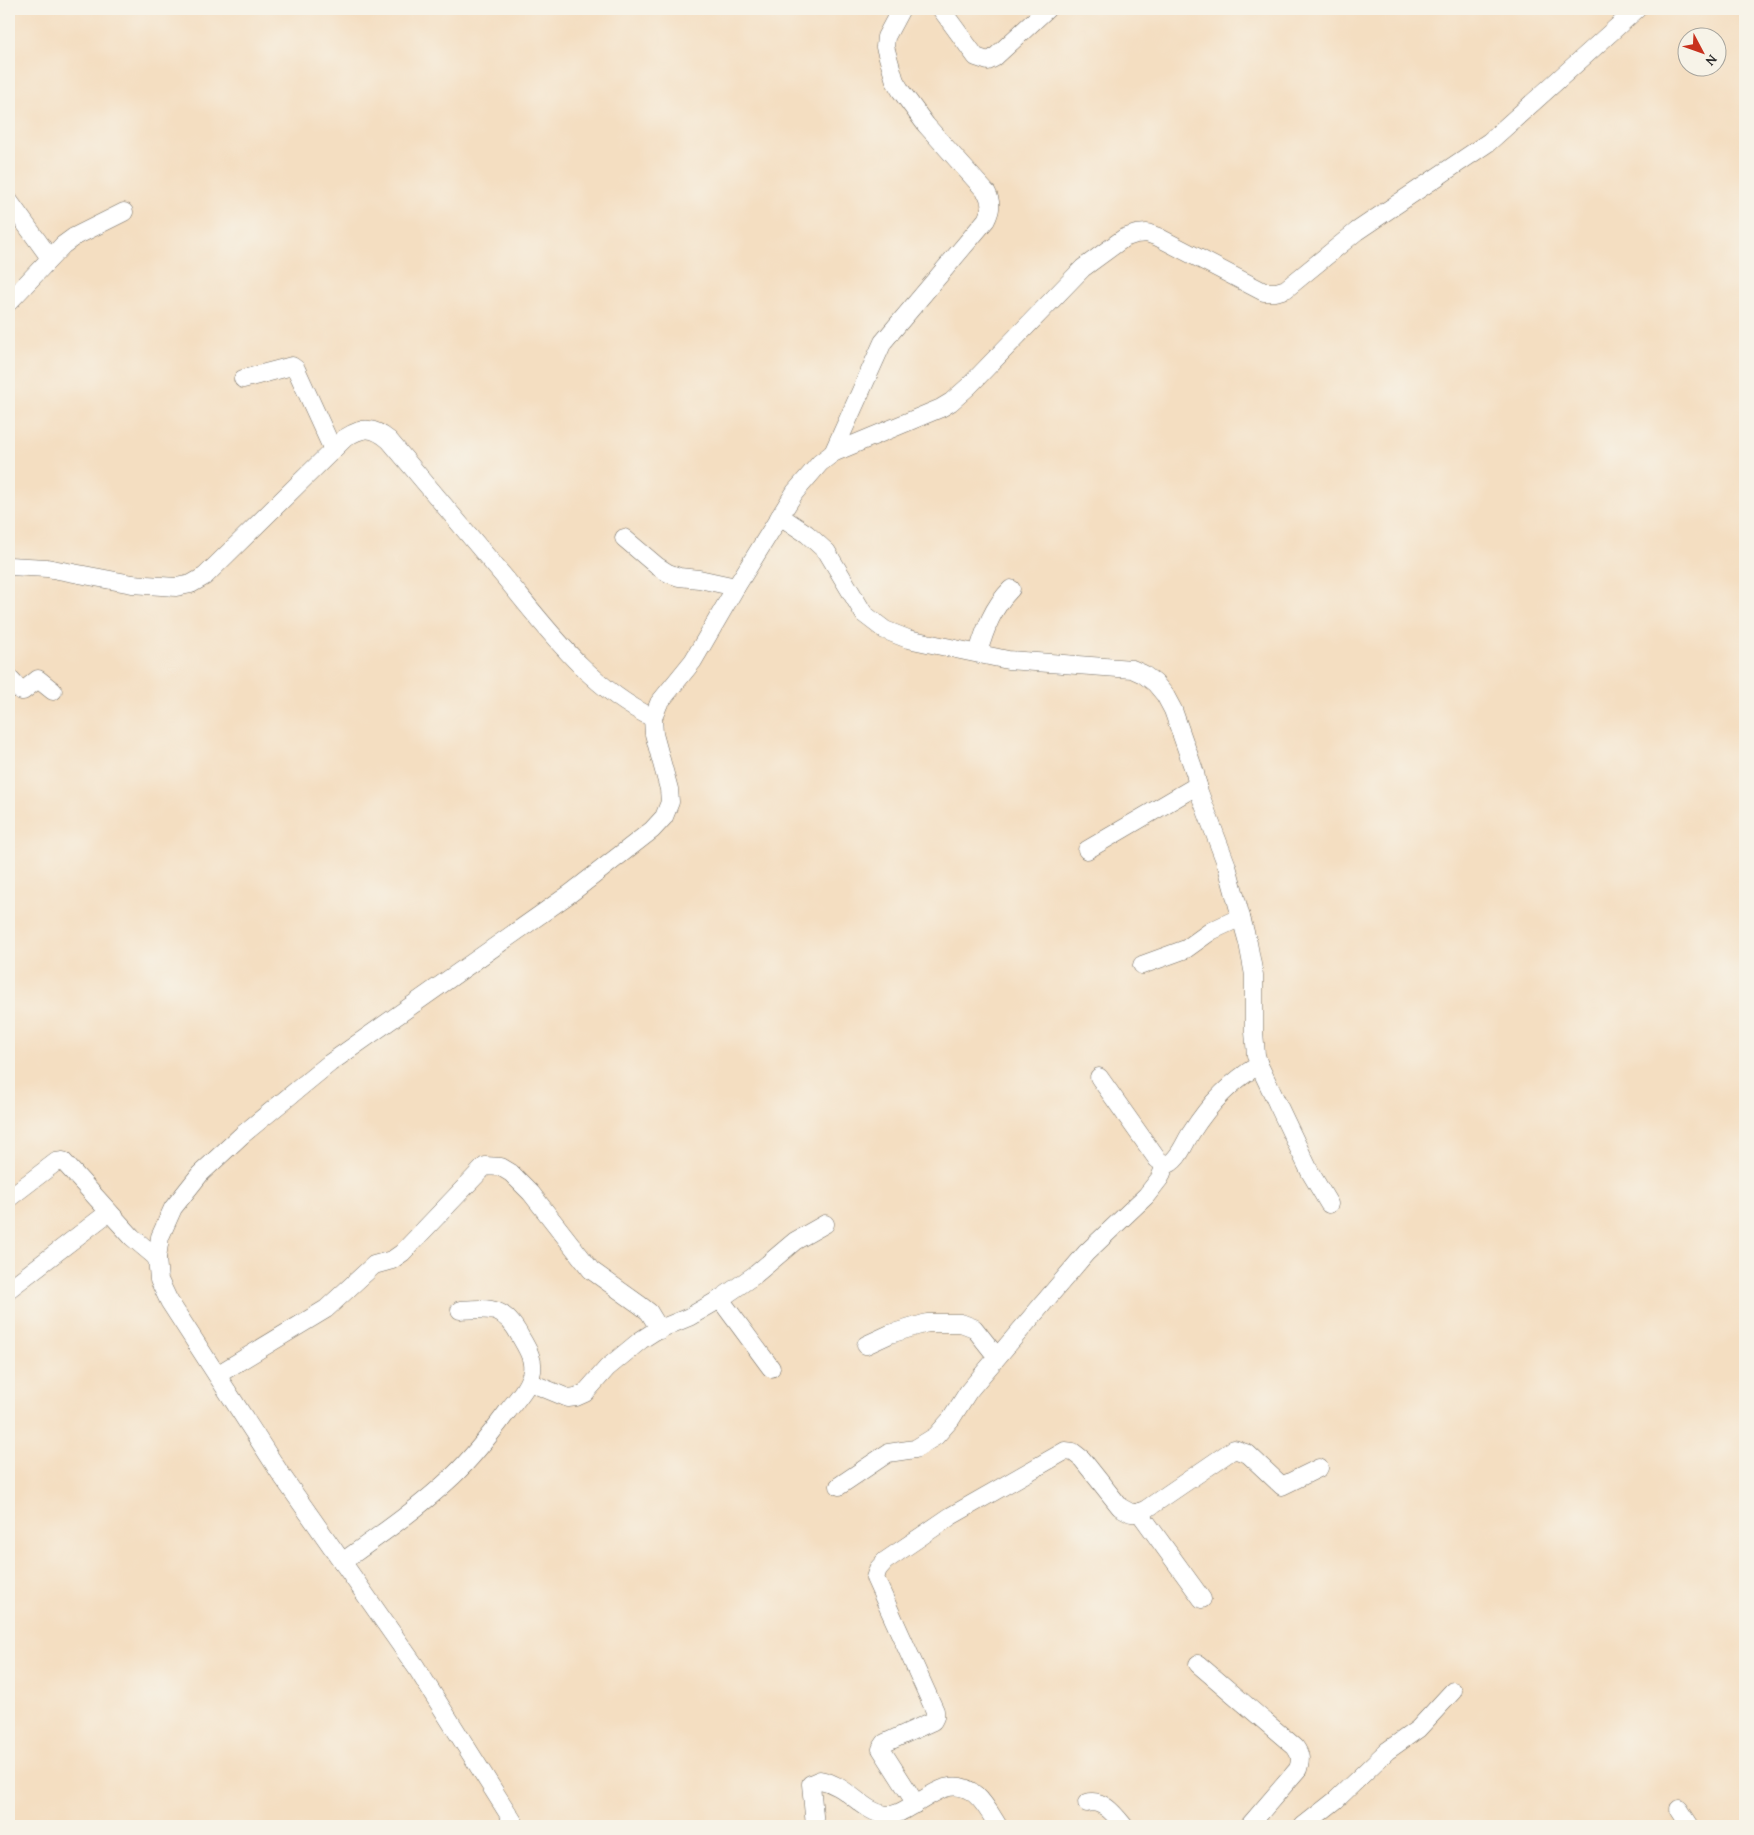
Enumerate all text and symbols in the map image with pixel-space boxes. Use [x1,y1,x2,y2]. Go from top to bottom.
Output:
north arrow [1676,28,1726,78]
text: N [1701,50,1722,71]

